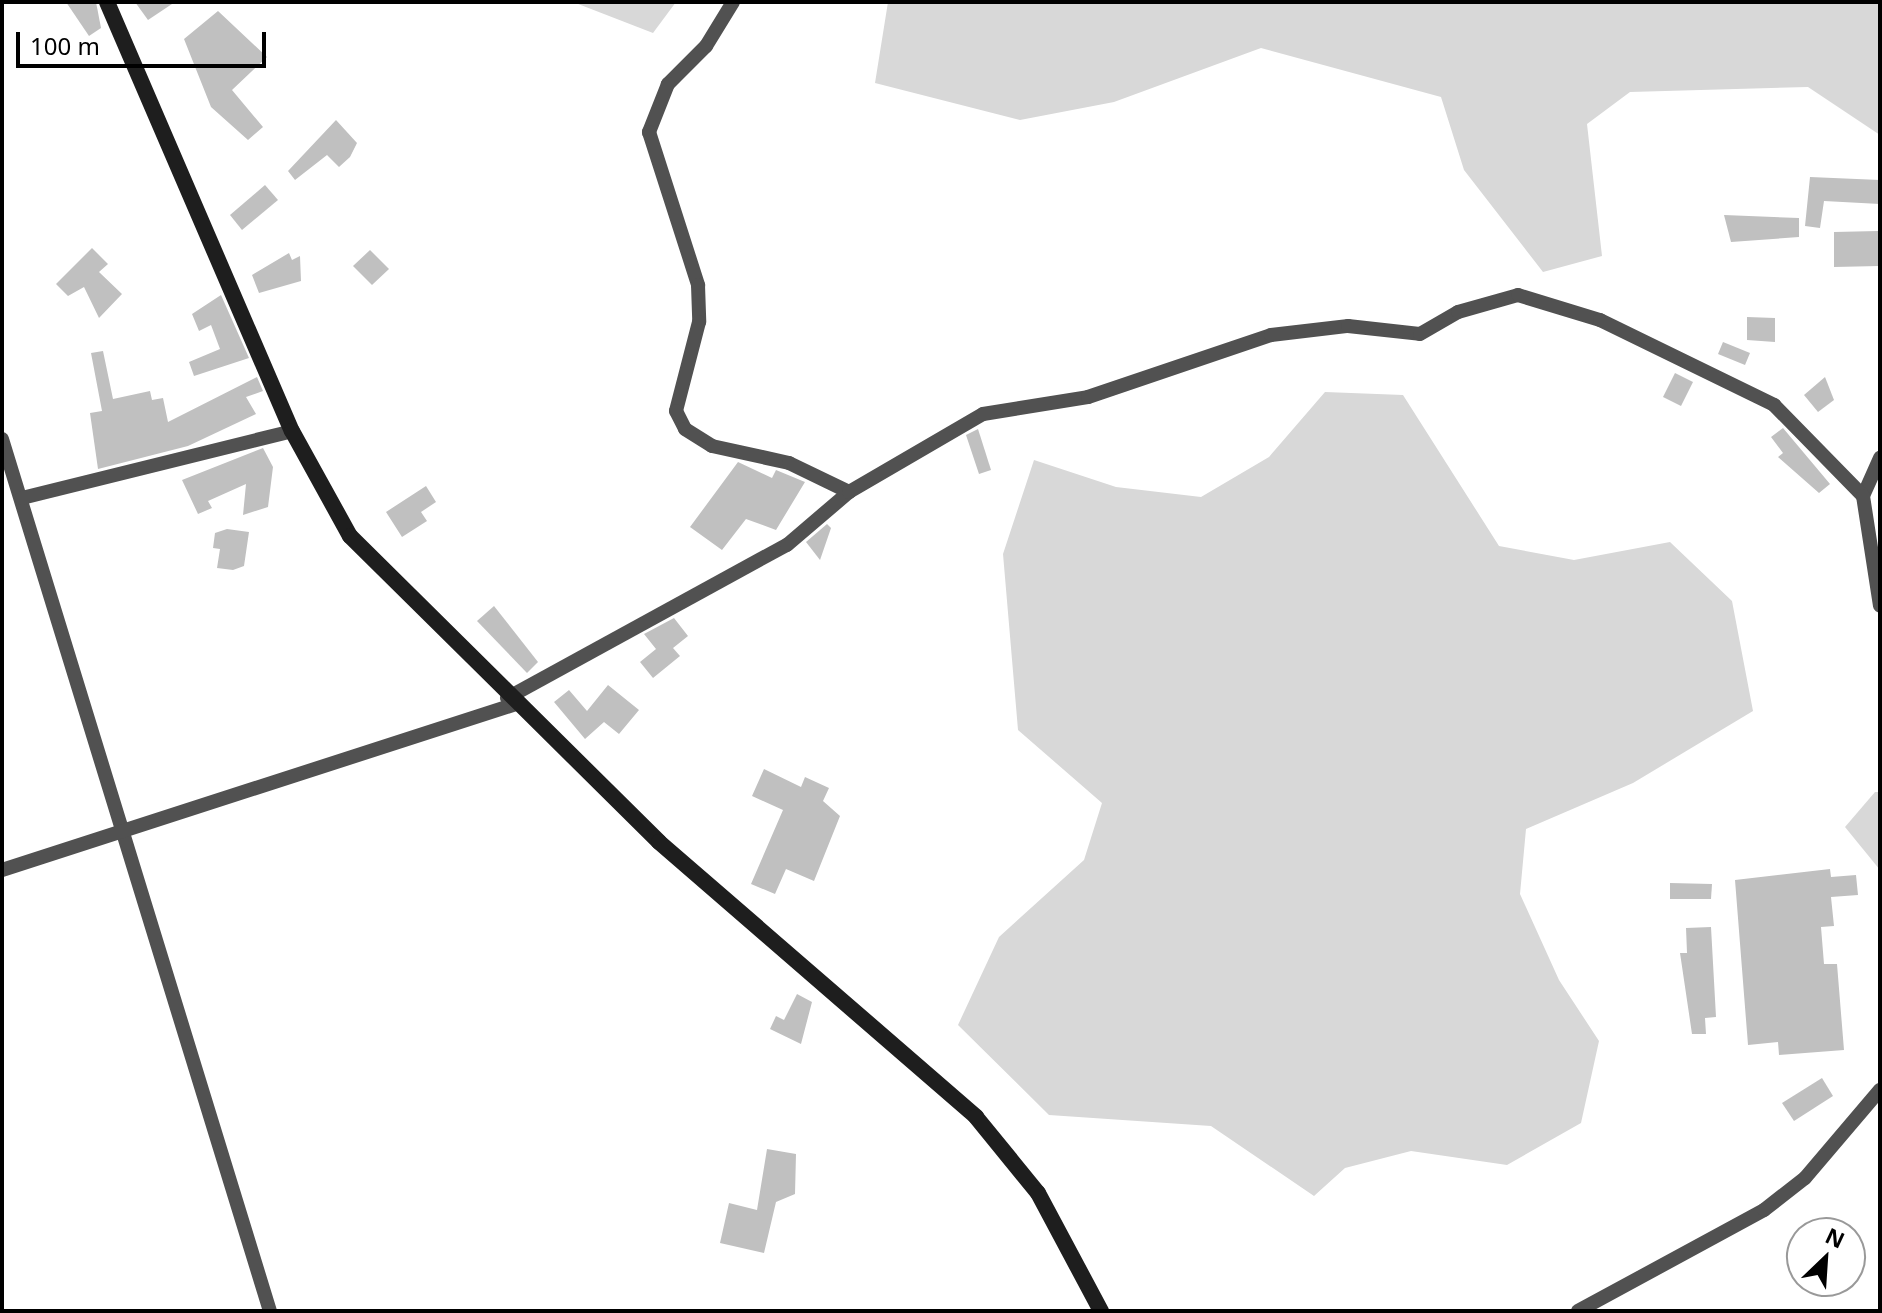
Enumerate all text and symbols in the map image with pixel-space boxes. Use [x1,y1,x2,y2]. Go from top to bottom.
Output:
scale bar [20,16,270,66]
text: 100 m [30,29,100,62]
north arrow [1786,1217,1866,1297]
text: N [1821,1220,1850,1254]

